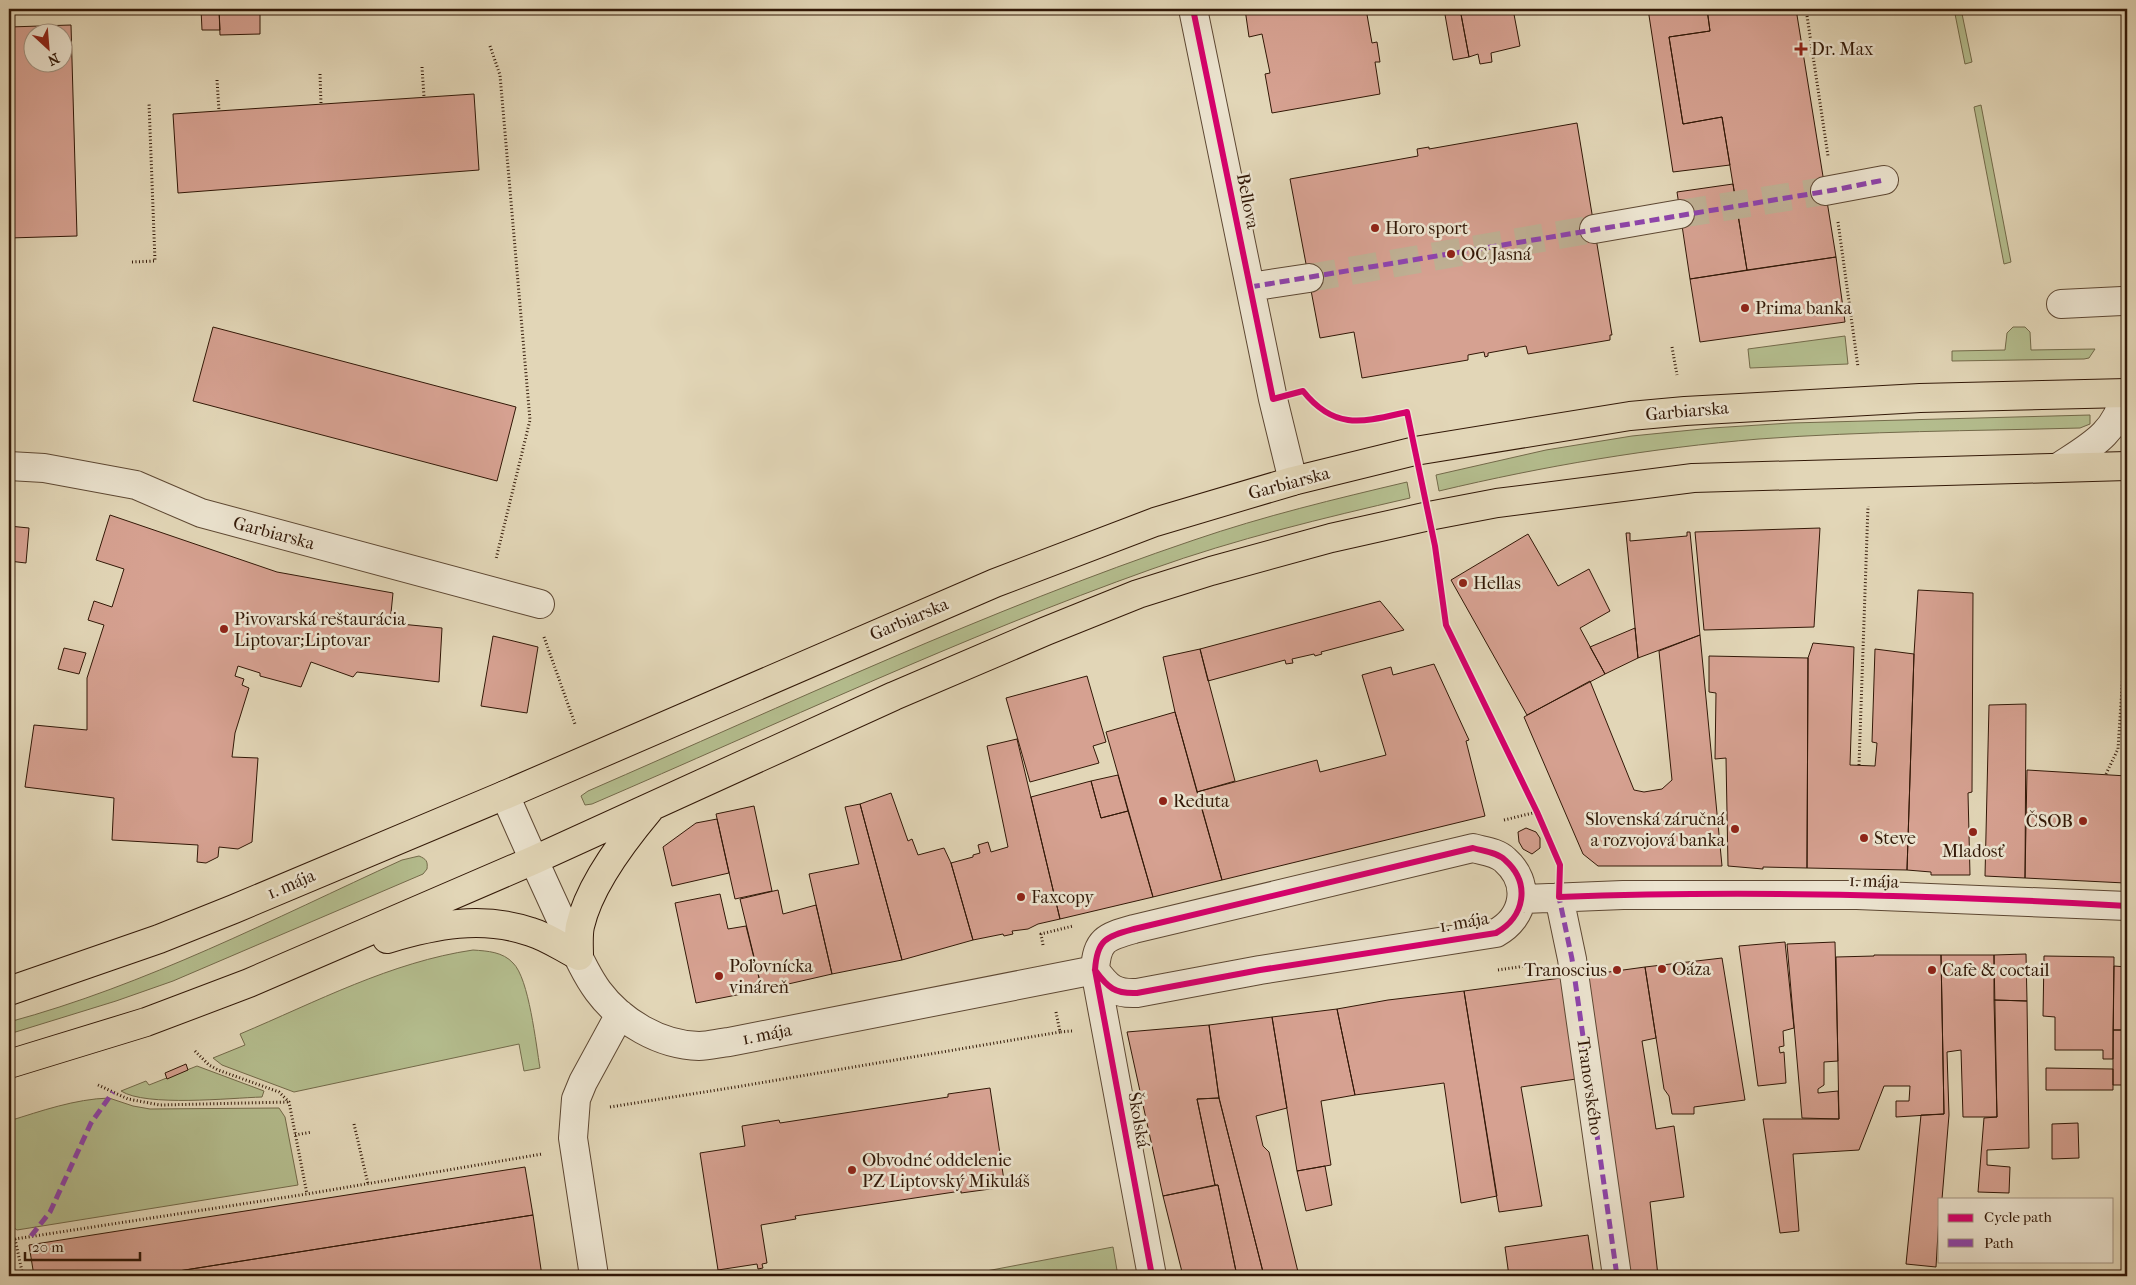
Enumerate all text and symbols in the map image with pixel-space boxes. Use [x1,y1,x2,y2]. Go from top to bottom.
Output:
north arrow [22,22,72,72]
place label: Dr. Max [1811,39,1874,60]
marker: Dr. Max [1795,43,1807,55]
text: N [45,49,62,69]
street label: Bellova [1232,171,1263,231]
place label: Horo sport [1385,218,1469,239]
marker: Horo sport [1369,222,1381,234]
place label: OC Jasná [1461,244,1532,265]
marker: OC Jasná [1445,248,1457,260]
place label: Prima banka [1755,298,1852,319]
marker: Prima banka [1739,302,1751,314]
street label: Garbiarska [1645,397,1730,426]
street label: Garbiarska [1246,462,1333,504]
street label: Garbiarska [231,513,318,555]
place label: Hellas [1473,573,1521,594]
marker: Hellas [1457,577,1469,589]
street label: Garbiarska [867,593,952,645]
place label: Pivovarská reštaurácia Liptovar;Liptovar [234,609,406,651]
marker: Pivovarská reštaurácia Liptovar;Liptovar [218,623,230,635]
place label: Reduta [1173,791,1230,812]
marker: Reduta [1157,795,1169,807]
place label: Slovenská záručná a rozvojová banka [1585,809,1726,851]
place label: ČSOB [2026,809,2073,832]
marker: ČSOB [2077,815,2089,827]
marker: Slovenská záručná a rozvojová banka [1729,823,1741,835]
marker: Mladosť [1967,826,1979,838]
place label: Steve [1874,828,1916,849]
marker: Steve [1858,832,1870,844]
place label: Mladosť [1942,841,2005,862]
street label: 1. mája [264,865,319,904]
street label: 1. mája [1849,870,1900,893]
place label: Faxcopy [1031,887,1095,908]
marker: Faxcopy [1015,891,1027,903]
street label: 1. mája [1438,908,1491,937]
place label: Poľovnícka vináreň [729,956,813,998]
place label: Oáza [1672,959,1712,980]
place label: Tranoscius [1524,960,1607,981]
place label: Cafe & coctail [1942,960,2050,981]
marker: Oáza [1656,963,1668,975]
marker: Tranoscius [1611,964,1623,976]
marker: Cafe & coctail [1926,964,1938,976]
marker: Poľovnícka vináreň [713,970,725,982]
street label: 1. mája [741,1019,794,1050]
street label: Tranovského [1572,1036,1607,1136]
street label: Školská [1123,1090,1156,1150]
place label: Obvodné oddelenie PZ Liptovský Mikuláš [862,1150,1030,1192]
marker: Obvodné oddelenie PZ Liptovský Mikuláš [846,1164,858,1176]
legend [1938,1198,2114,1262]
text: Cycle path [1984,1208,2052,1226]
scale bar [25,1230,140,1262]
text: Path [1984,1234,2014,1252]
text: 20 m [32,1238,64,1256]

